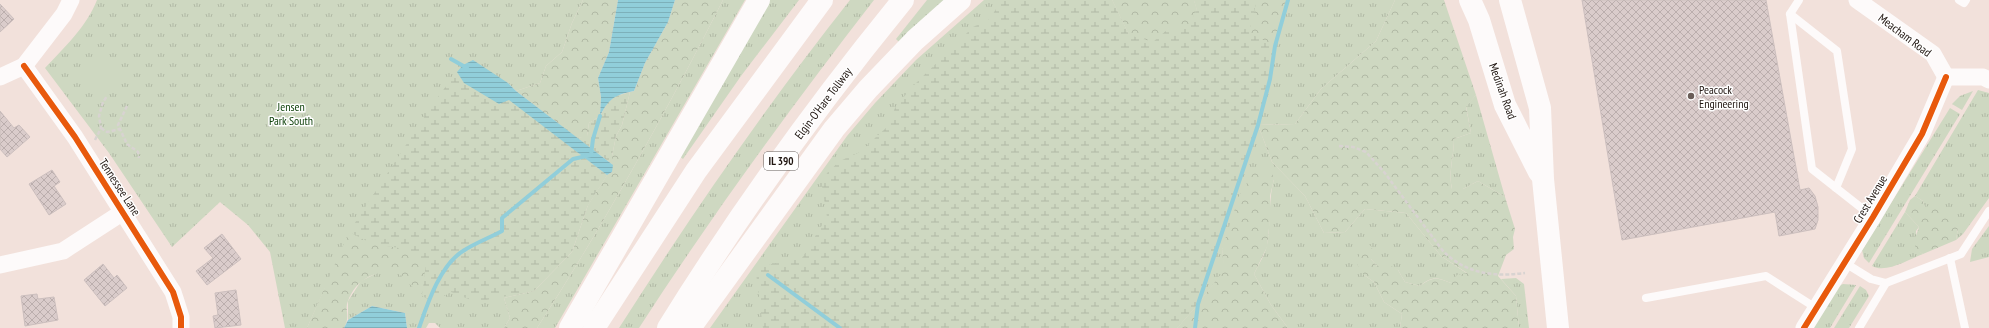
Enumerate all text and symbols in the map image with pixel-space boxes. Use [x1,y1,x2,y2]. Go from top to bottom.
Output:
street label: Meacham Road [1875,10,1935,60]
street label: Medinah Road [1486,61,1520,121]
street label: Elgin-O'Hare Tollway [791,64,855,142]
place label: Peacock Engineering [1699,82,1749,111]
marker: Peacock Engineering [1686,91,1696,101]
park label: Jensen Park South [269,99,313,128]
road number: IL 390 [764,152,798,170]
street label: Tennessee Lane [96,156,144,218]
street label: Crest Avenue [1850,172,1890,226]

